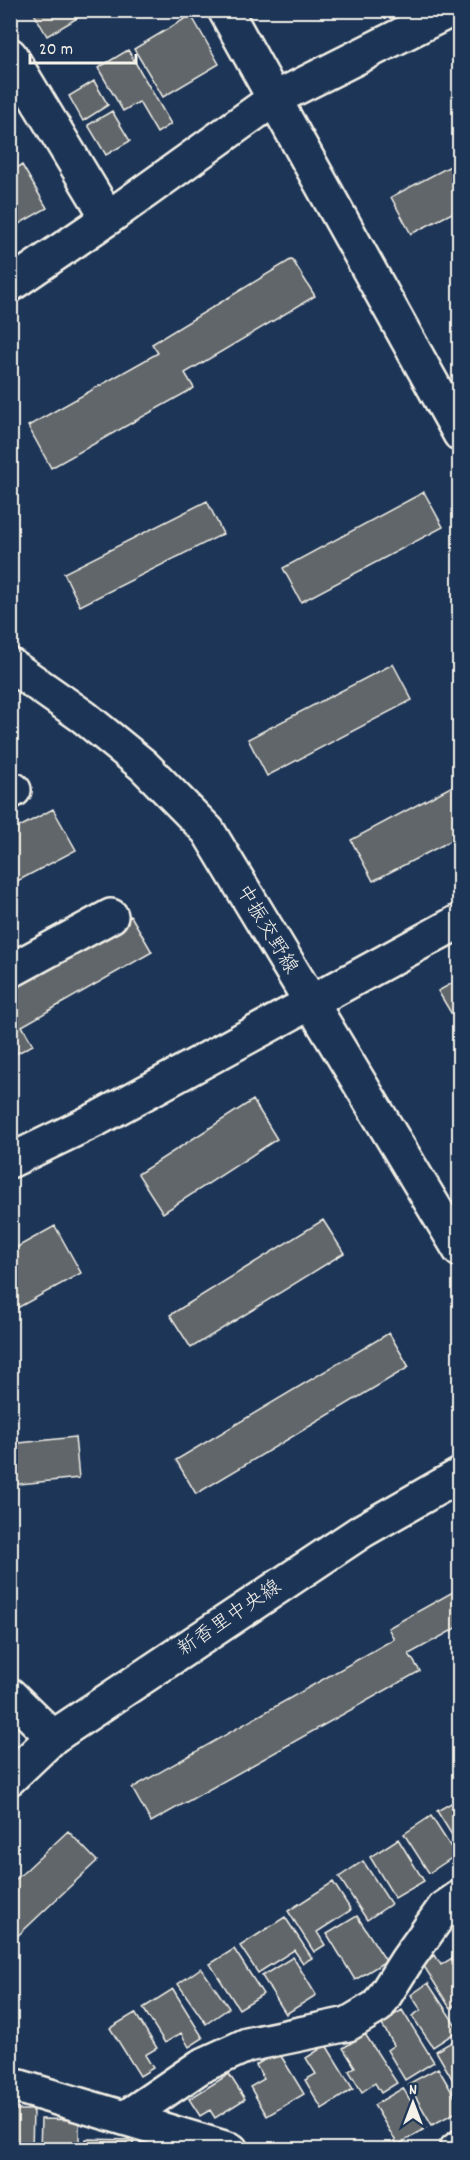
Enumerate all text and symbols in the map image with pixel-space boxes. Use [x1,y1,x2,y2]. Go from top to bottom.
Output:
scale bar [30,27,136,65]
text: 20 m [39,38,73,63]
street label: 中振交野線 [228,880,304,980]
street label: 新香里中央線 [172,1574,288,1664]
north arrow [383,2073,443,2133]
text: N [409,2079,417,2102]

